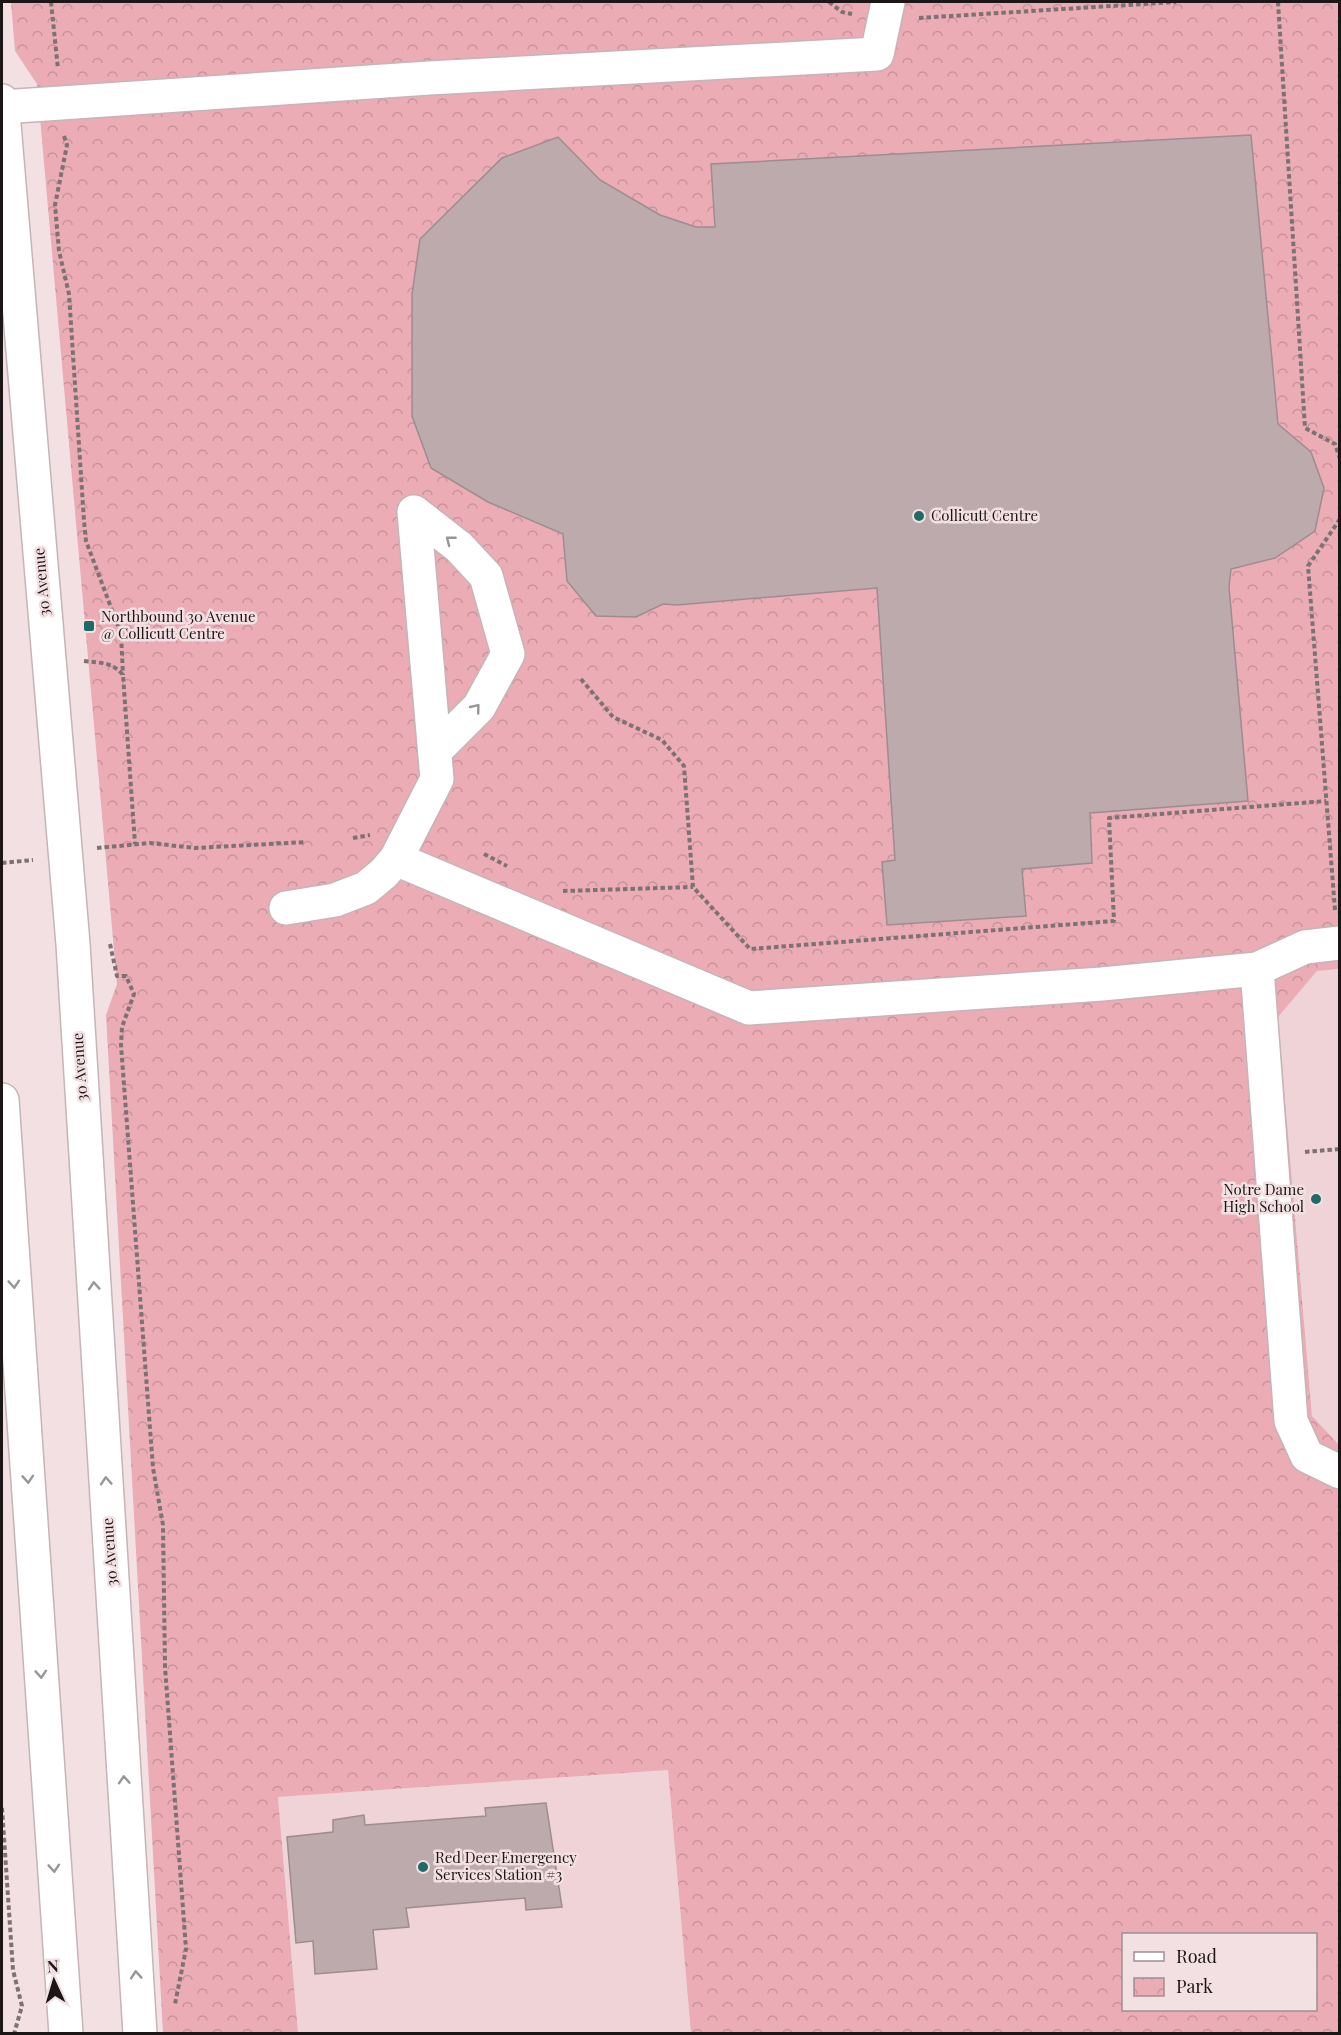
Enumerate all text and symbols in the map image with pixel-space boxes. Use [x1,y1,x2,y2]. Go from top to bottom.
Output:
place label: Collicutt Centre [931,505,1038,525]
marker: Collicutt Centre [912,509,926,523]
one-way arrow [446,537,457,548]
street label: 30 Avenue [28,547,54,617]
place label: Northbound 30 Avenue @ Collicutt Centre [101,606,256,643]
marker: Northbound 30 Avenue @ Collicutt Centre [82,619,96,633]
one-way arrow [469,704,480,715]
street label: 30 Avenue [67,1032,91,1102]
place label: Notre Dame High School [1223,1179,1304,1216]
marker: Notre Dame High School [1309,1192,1323,1206]
one-way arrow [7,1280,20,1289]
one-way arrow [87,1282,100,1291]
one-way arrow [21,1475,34,1484]
one-way arrow [99,1477,112,1486]
street label: 30 Avenue [97,1517,121,1587]
one-way arrow [34,1669,47,1678]
one-way arrow [118,1776,131,1785]
place label: Red Deer Emergency Services Station #3 [435,1847,577,1884]
marker: Red Deer Emergency Services Station #3 [416,1860,430,1874]
one-way arrow [48,1864,61,1873]
legend [1122,1933,1317,2011]
text: Road [1176,1944,1217,1968]
north arrow [24,1951,84,2011]
text: N [46,1955,60,1976]
one-way arrow [130,1971,143,1980]
text: Park [1176,1974,1213,1998]

